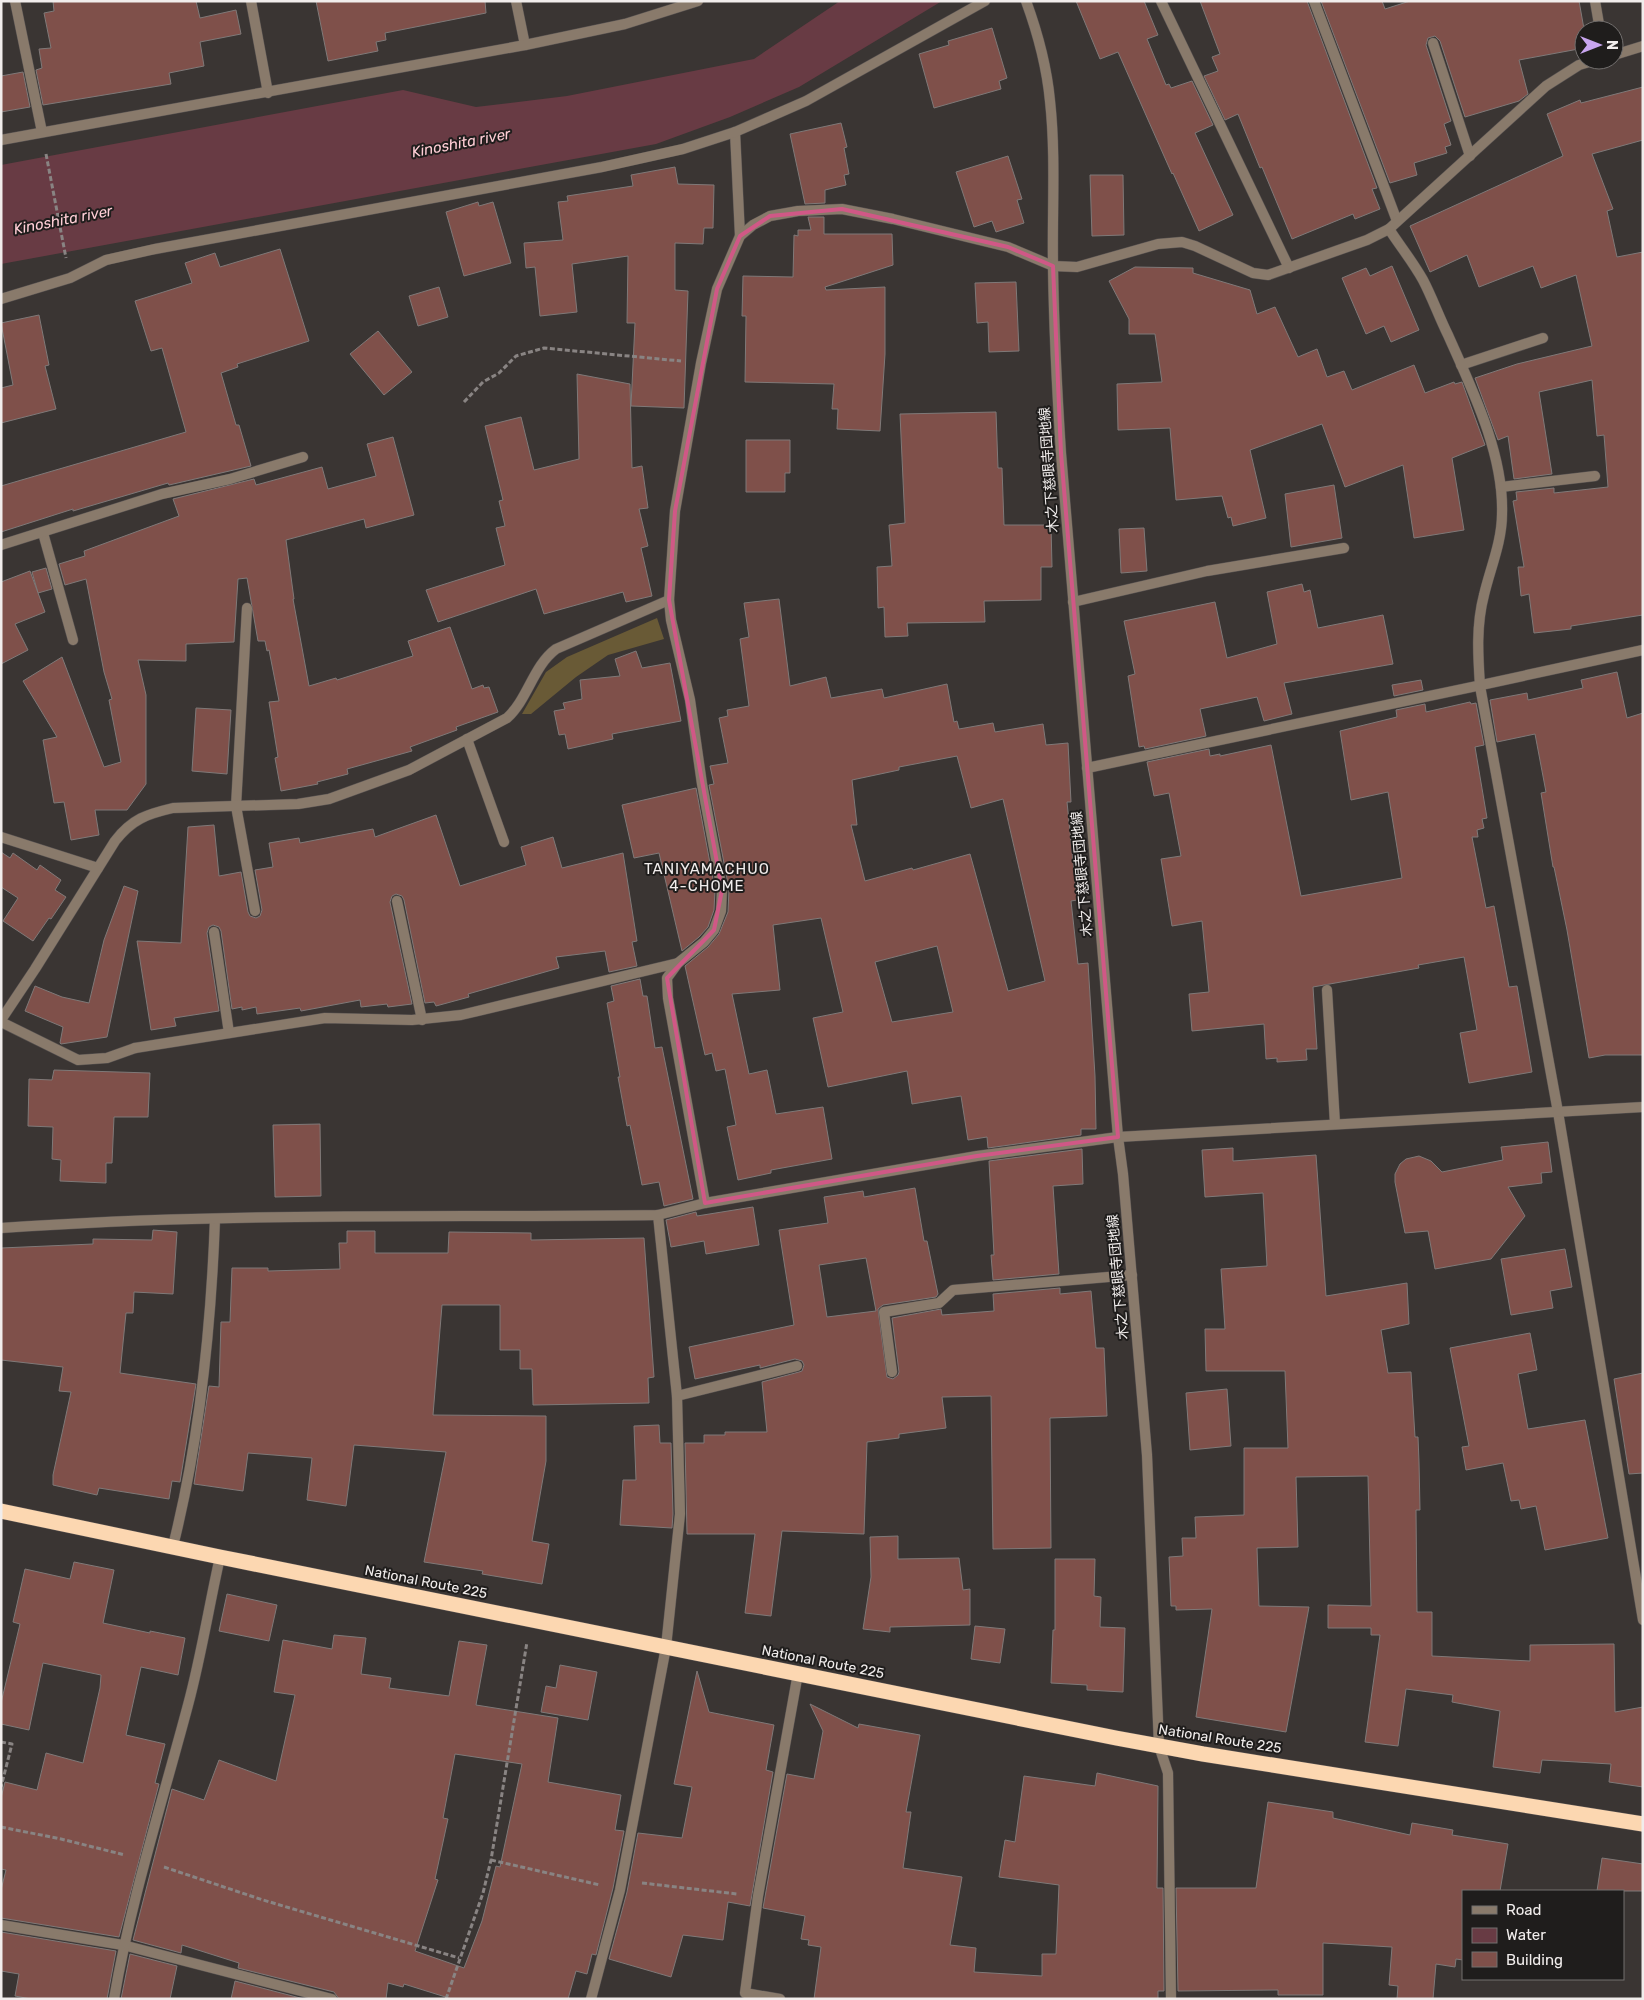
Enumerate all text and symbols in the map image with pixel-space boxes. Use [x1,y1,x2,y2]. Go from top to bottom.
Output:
north arrow [1574,20,1624,70]
text: N [1603,40,1620,50]
water label: Kinoshita river [410,124,513,161]
water label: Kinoshita river [12,201,115,238]
street label: 木之下慈眼寺団地線 [1036,407,1062,533]
street label: 木之下慈眼寺団地線 [1068,810,1096,938]
district label: TANIYAMACHUO 4-CHOME [644,860,770,895]
street label: 木之下慈眼寺団地線 [1104,1213,1132,1341]
street label: National Route 225 [363,1562,489,1602]
street label: National Route 225 [760,1642,886,1682]
street label: National Route 225 [1157,1721,1283,1757]
legend [1462,1890,1624,1980]
text: Road [1506,1901,1542,1919]
text: Water [1506,1926,1546,1944]
text: Building [1506,1951,1563,1969]

